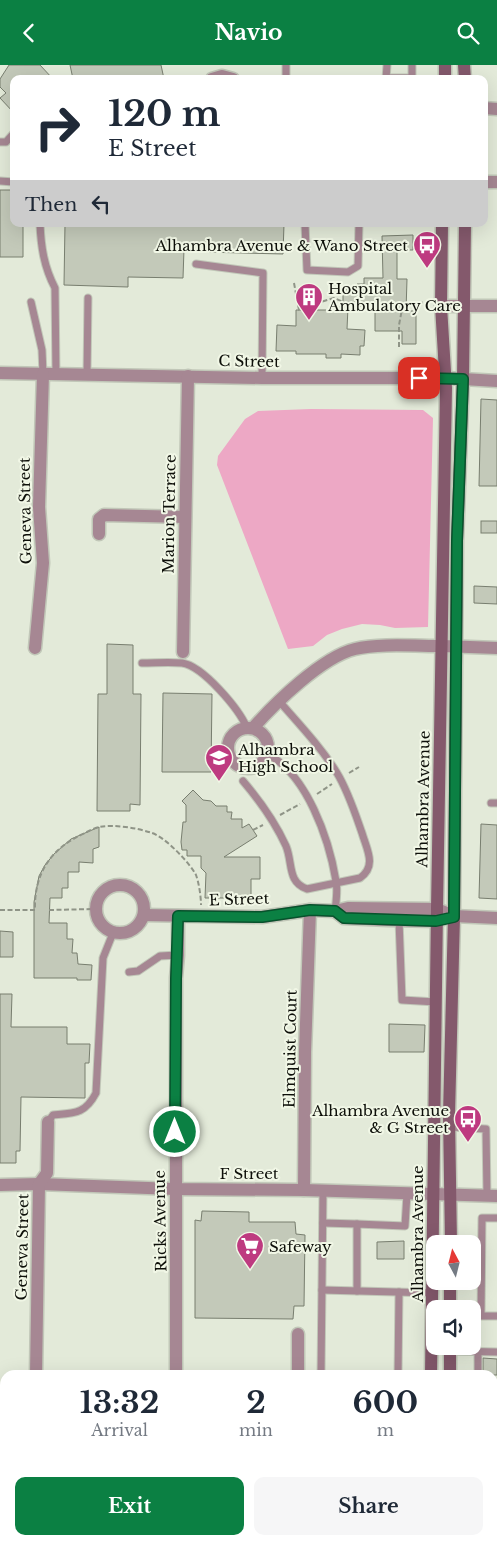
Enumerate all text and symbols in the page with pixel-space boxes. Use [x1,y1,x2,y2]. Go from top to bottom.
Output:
icon: back [15,19,43,47]
text: Navio [214,19,283,46]
icon: search [454,19,482,47]
text: 120 m [108,92,221,135]
icon: right [25,95,90,160]
text: E Street [108,135,196,162]
icon: left [87,190,115,218]
text: Then [25,193,77,216]
bus stop icon: Alhambra Avenue & Wano Street [412,230,442,269]
place label: Alhambra Avenue & Wano Street [155,236,408,255]
place label: Hospital Ambulatory Care [327,279,461,315]
building icon: Hospital Ambulatory Care [294,282,324,321]
street label: C Street [218,351,280,371]
pin [398,357,440,399]
icon: arrive [405,364,433,392]
street label: Marion Terrace [158,454,180,574]
street label: Geneva Street [15,457,35,565]
street label: Alhambra Avenue [412,730,434,869]
place label: Alhambra High School [237,740,333,776]
school or university icon: Alhambra High School [204,743,234,782]
street label: E Street [209,888,270,910]
street label: Elmquist Court [279,989,301,1108]
place label: Alhambra Avenue & G Street [311,1101,449,1137]
bus stop icon: Alhambra Avenue & G Street [453,1104,483,1143]
position arrow [148,1105,200,1157]
street label: F Street [219,1164,279,1183]
street label: Alhambra Avenue [408,1165,427,1304]
street label: Ricks Avenue [150,1170,170,1272]
street label: Geneva Street [12,1193,32,1301]
supermarket icon: Safeway [235,1231,265,1270]
north arrow [426,1235,481,1290]
map controls [426,1235,481,1355]
place label: Safeway [269,1237,332,1256]
button: sound [426,1300,481,1355]
text: 13:32 [80,1384,159,1421]
text: 2 [246,1384,266,1421]
text: 600 [353,1384,418,1421]
text: Arrival [91,1420,148,1440]
text: min [239,1420,273,1440]
text: m [377,1420,394,1440]
button: Exit [15,1477,244,1535]
button: Share [254,1477,483,1535]

